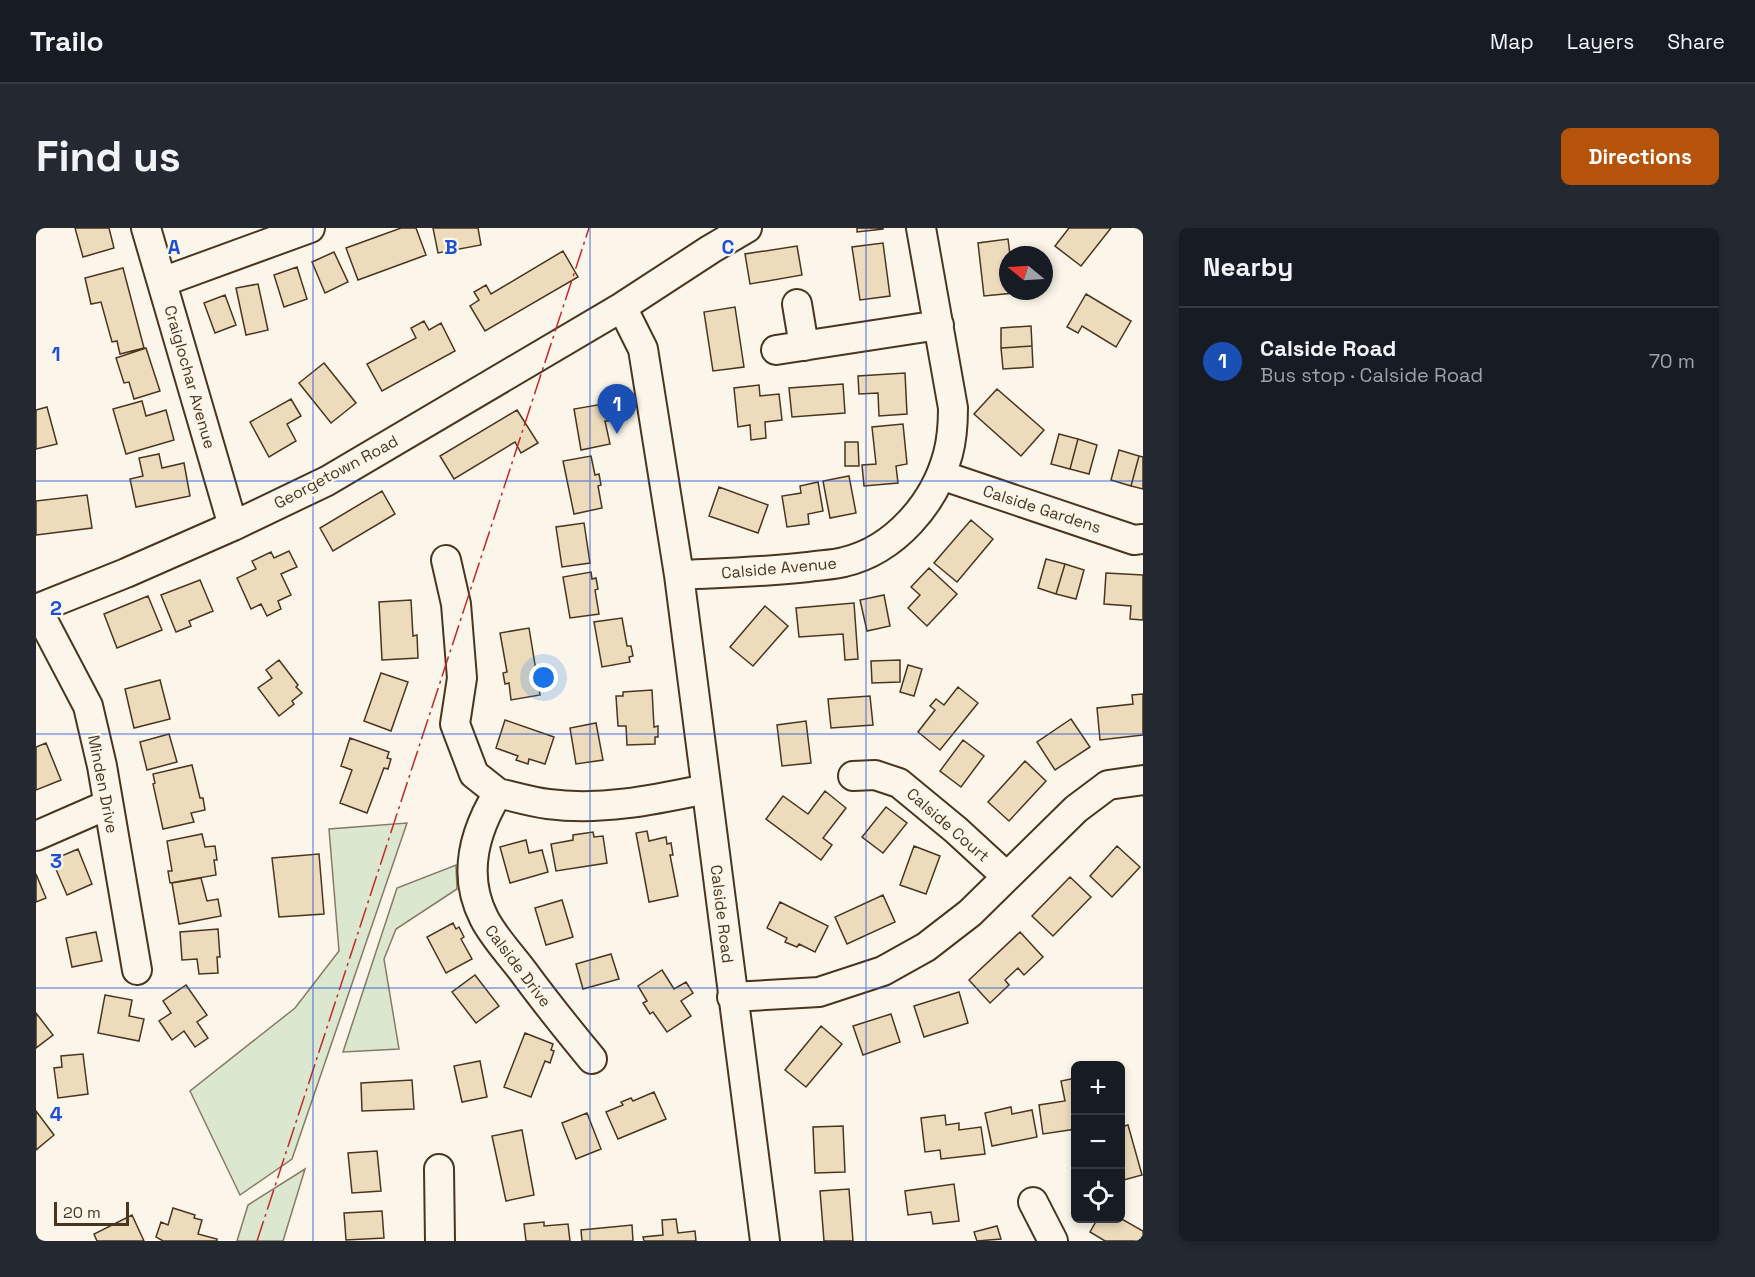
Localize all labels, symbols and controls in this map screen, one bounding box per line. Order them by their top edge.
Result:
text: Trailo [30,23,104,59]
text: Map [1490,28,1534,55]
text: Layers [1567,28,1634,55]
text: Share [1667,28,1725,55]
button: Directions [1561,128,1719,185]
text: Find us [36,130,181,183]
text: A [168,234,181,260]
text: B [444,234,458,260]
text: C [722,234,735,260]
north arrow [999,246,1053,300]
text: Nearby [1203,250,1293,284]
street label: Craiglochar Avenue [159,303,221,451]
text: Calside Road [1260,334,1396,362]
text: 1 [51,341,61,367]
text: 1 [1218,348,1227,374]
text: 70 m [1649,348,1695,374]
text: Bus stop · Calside Road [1260,362,1483,388]
pin: 1 [598,384,636,434]
street label: Georgetown Road [270,430,402,514]
street label: Calside Gardens [980,480,1104,538]
street label: Calside Avenue [720,552,838,584]
text: 2 [50,595,62,621]
your location [529,663,558,692]
street label: Minden Drive [83,733,123,835]
street label: Calside Court [902,783,994,867]
text: 3 [50,848,62,874]
street label: Calside Road [706,864,738,964]
street label: Calside Drive [480,921,556,1011]
map controls [1071,1061,1125,1223]
button: + [1071,1061,1125,1115]
text: 4 [50,1101,63,1127]
button: − [1071,1115,1125,1169]
button: locate [1071,1169,1125,1223]
scale bar [54,1199,129,1226]
text: 20 m [63,1202,101,1223]

